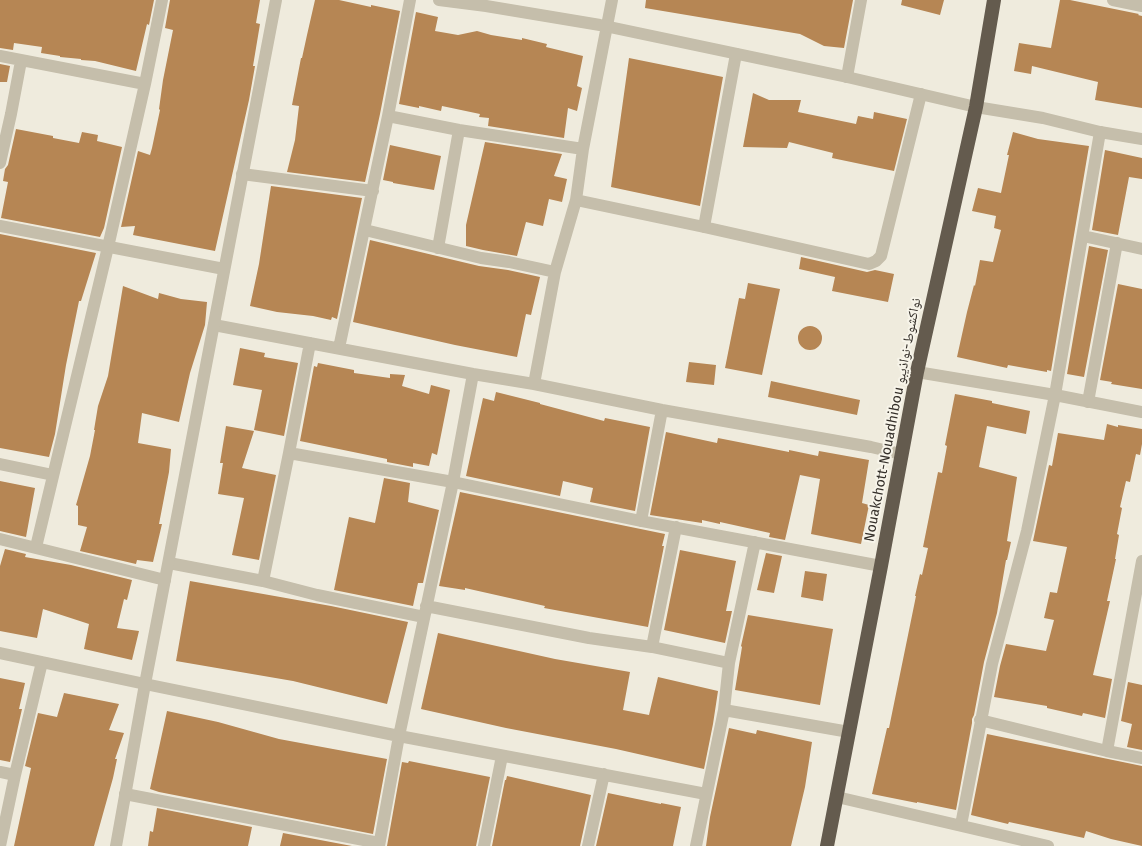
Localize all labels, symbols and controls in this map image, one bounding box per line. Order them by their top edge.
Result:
street label: Nouakchott-Nouadhibou نواكشوط-نواذيبو [861,297,925,543]

